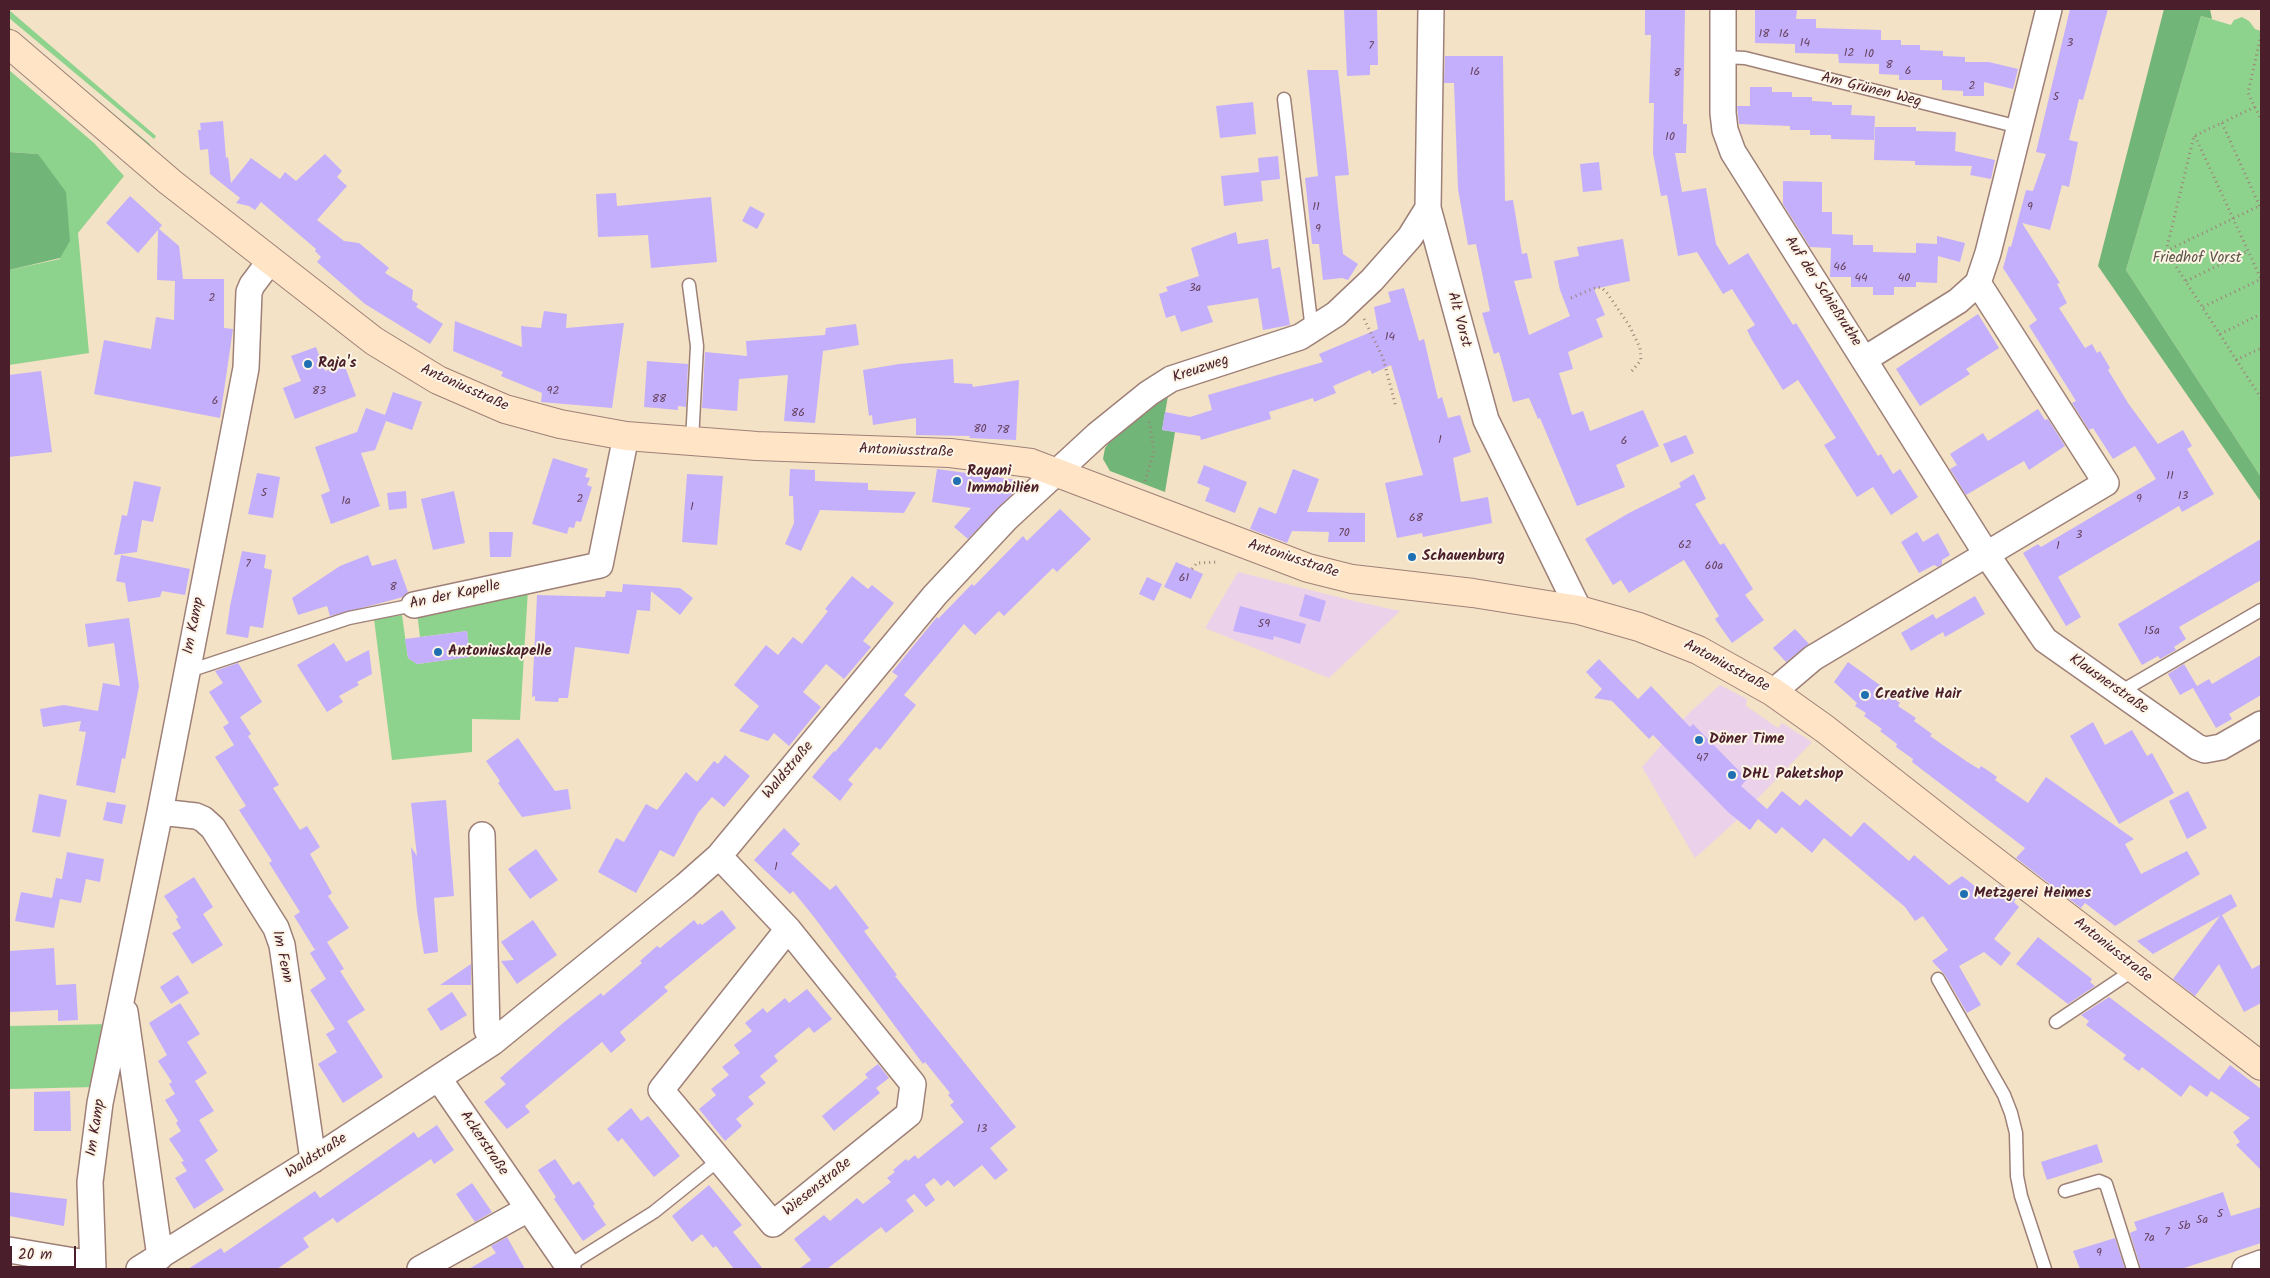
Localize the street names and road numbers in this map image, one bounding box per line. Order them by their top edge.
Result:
street label: Am Grünen Weg [1819,70,1923,112]
street label: Auf der Schießruthe [1780,234,1864,350]
street label: Alt Vorst [1442,290,1474,350]
street label: Kreuzweg [1170,352,1232,388]
street label: Antoniusstraße [417,362,511,416]
street label: Antoniusstraße [858,441,954,463]
street label: Antoniusstraße [1245,537,1341,583]
street label: An der Kapelle [408,578,502,614]
street label: Im Kamp [181,596,209,656]
street label: Antoniusstraße [1680,637,1772,697]
street label: Klausnerstraße [2065,651,2151,719]
street label: Waldstraße [760,739,818,803]
street label: Antoniusstraße [2069,915,2155,987]
street label: Im Fenn [267,929,295,985]
street label: Im Kamp [84,1098,110,1158]
street label: Ackerstraße [455,1108,511,1180]
street label: Waldstraße [283,1130,351,1184]
street label: Wiesenstraße [780,1155,856,1221]

